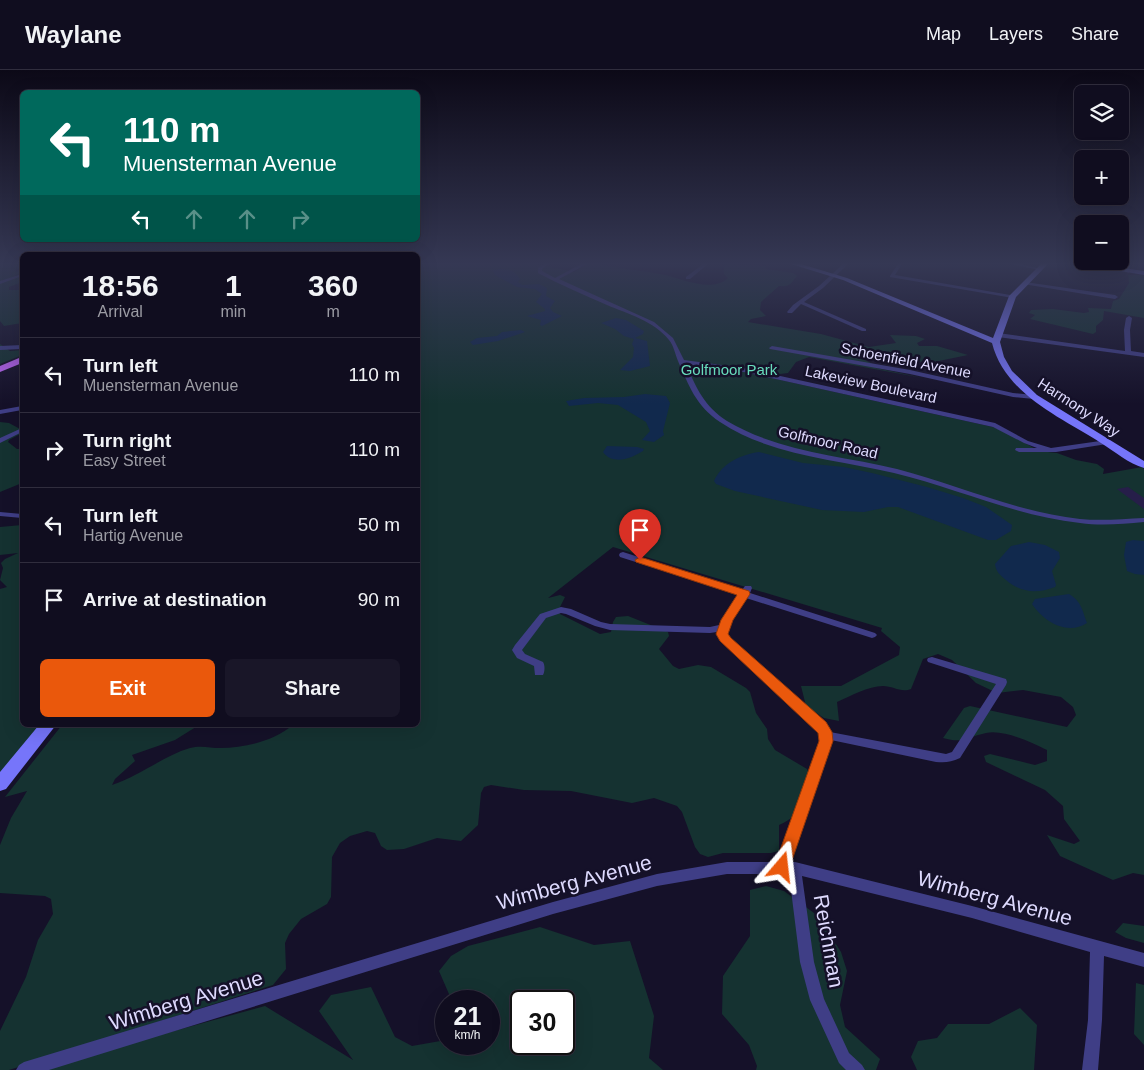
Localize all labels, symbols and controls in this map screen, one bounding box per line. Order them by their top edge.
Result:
text: Waylane [25,21,121,48]
text: Map [926,24,961,44]
text: Layers [989,24,1043,44]
text: Share [1071,24,1119,44]
map controls [1074,85,1129,270]
button: layers [1074,85,1129,140]
icon: left [40,110,105,175]
text: 110 m [123,110,220,149]
button: + [1074,150,1129,205]
text: Muensterman Avenue [123,151,337,176]
icon: left [127,205,155,233]
icon: ahead [180,205,208,233]
icon: ahead [233,205,261,233]
icon: right [286,205,314,233]
button: − [1074,215,1129,270]
text: 18:56 [82,269,159,302]
text: 1 [225,269,242,302]
text: 360 [308,269,358,302]
text: Arrival [98,303,143,320]
text: min [220,303,246,320]
text: m [326,303,340,320]
street label: Schoenfield Avenue [839,339,973,381]
text: Turn left [83,355,158,376]
icon: left [40,361,68,389]
park label: Golfmoor Park [681,361,778,378]
street label: Lakeview Boulevard [804,362,938,406]
text: 110 m [349,364,400,385]
street label: Harmony Way [1035,374,1124,440]
text: Muensterman Avenue [83,377,238,394]
street label: Golfmoor Road [777,422,879,462]
text: Turn right [83,430,171,451]
icon: right [40,436,68,464]
text: 110 m [349,439,400,460]
text: Easy Street [83,452,166,469]
text: Turn left [83,505,158,526]
pin [619,509,661,560]
icon: left [40,511,68,539]
text: 50 m [358,514,400,535]
icon: arrive [626,516,654,544]
text: Hartig Avenue [83,527,183,544]
icon: arrive [40,586,68,614]
text: Arrive at destination [83,589,267,610]
text: 90 m [358,589,400,610]
button: Exit [40,659,215,717]
button: Share [225,659,400,717]
position arrow [755,840,807,892]
street label: Wimberg Avenue [494,850,654,914]
street label: Wimberg Avenue [915,866,1075,930]
street label: Reichman [809,892,849,990]
street label: Wimberg Avenue [106,966,266,1034]
speed limit sign: 30 [510,990,575,1055]
text: 21 [454,1002,481,1030]
text: km/h [454,1028,481,1042]

